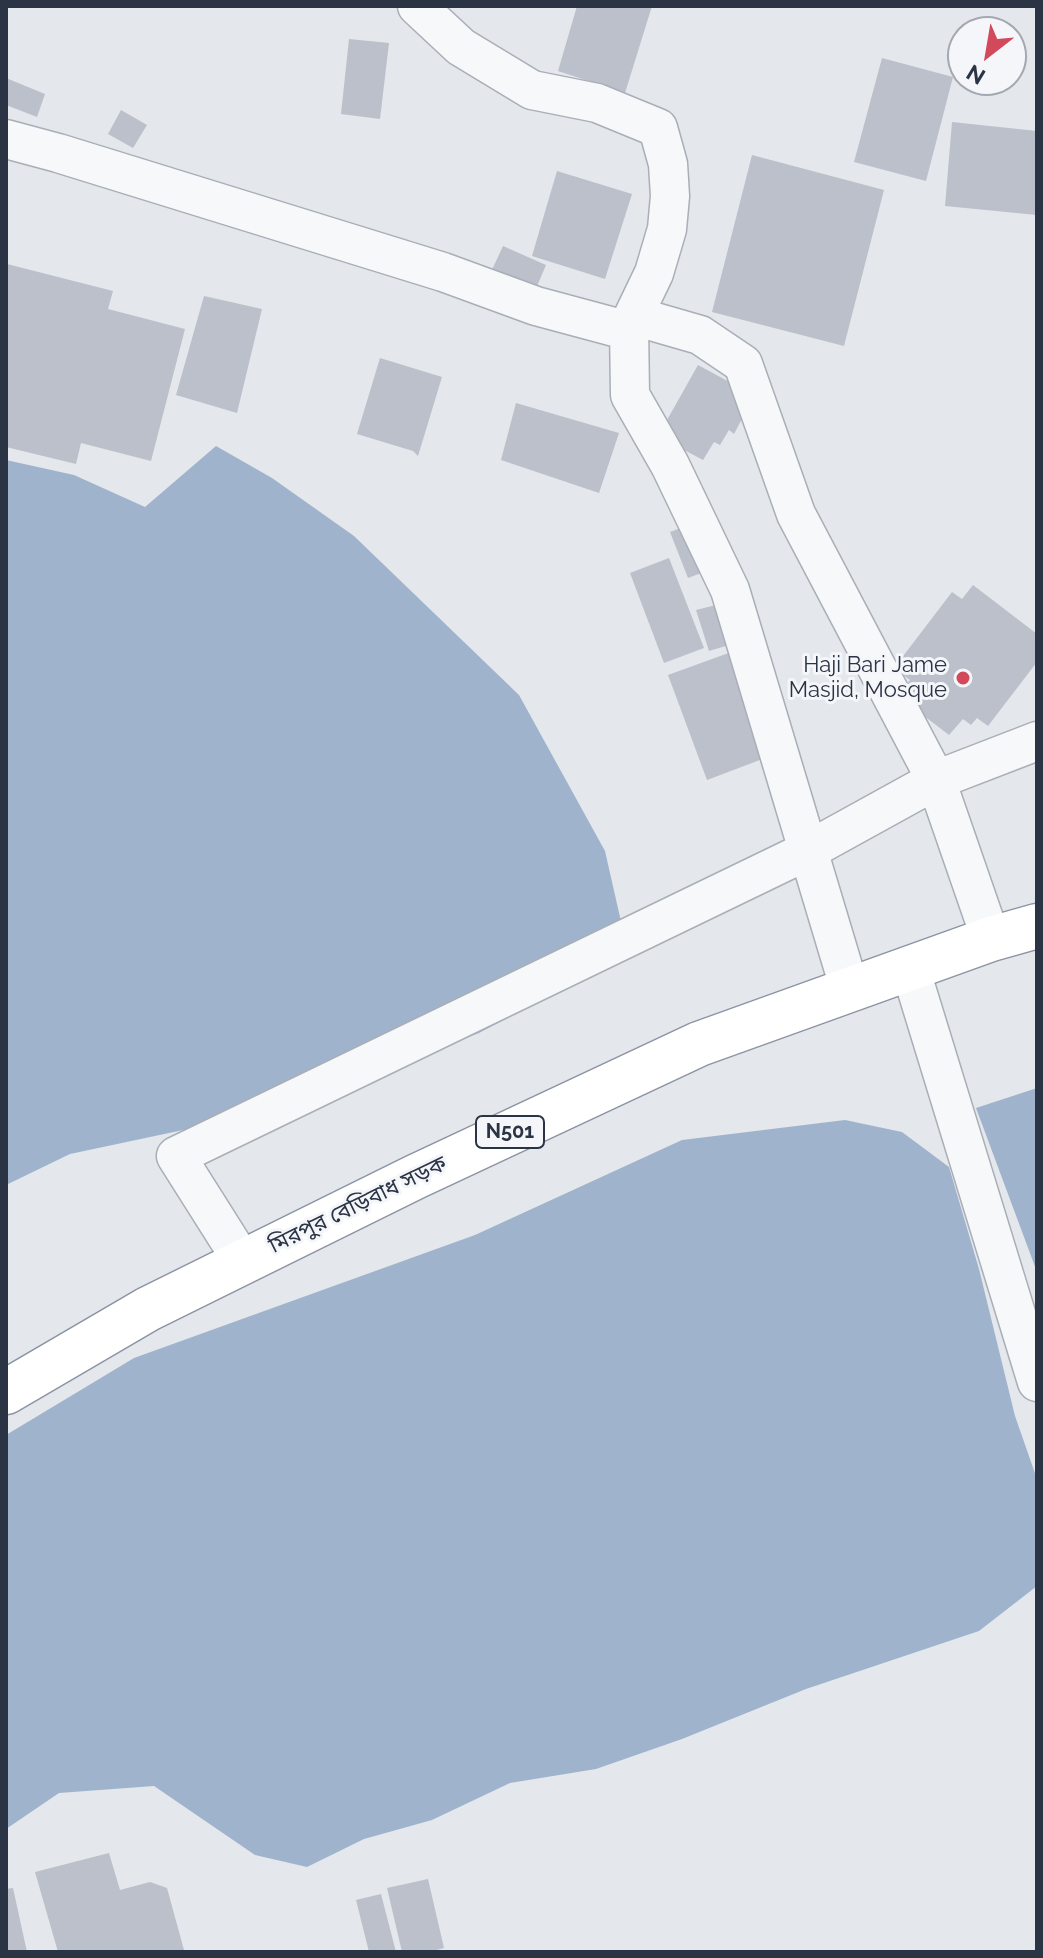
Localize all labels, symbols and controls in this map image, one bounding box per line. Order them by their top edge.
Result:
north arrow [947,16,1027,96]
text: N [962,59,990,90]
place label: Haji Bari Jame Masjid, Mosque [789,652,947,704]
marker: Haji Bari Jame Masjid, Mosque [954,669,972,687]
road number: N501 [476,1116,544,1148]
street label: মিরপুর বেড়িবাধ সড়ক [265,1151,451,1259]

